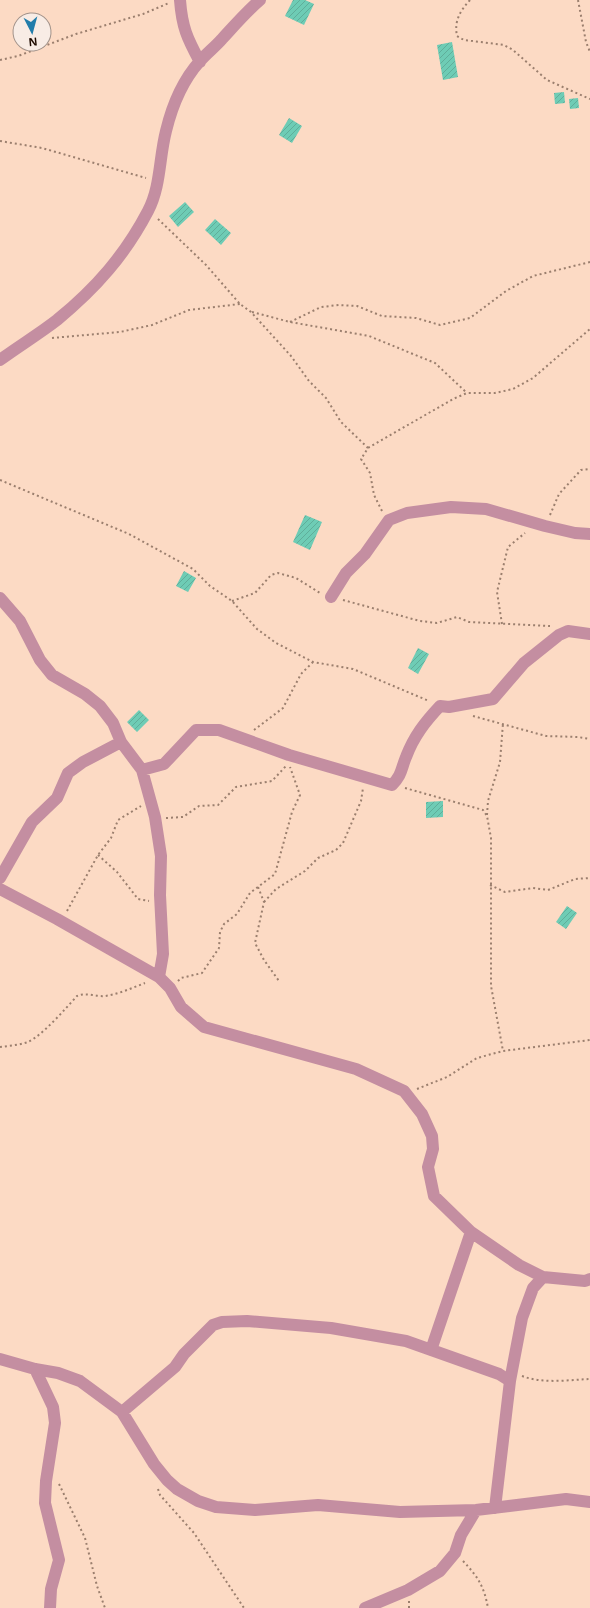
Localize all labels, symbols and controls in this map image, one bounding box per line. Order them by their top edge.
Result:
north arrow [12,12,52,52]
text: N [28,35,38,50]

